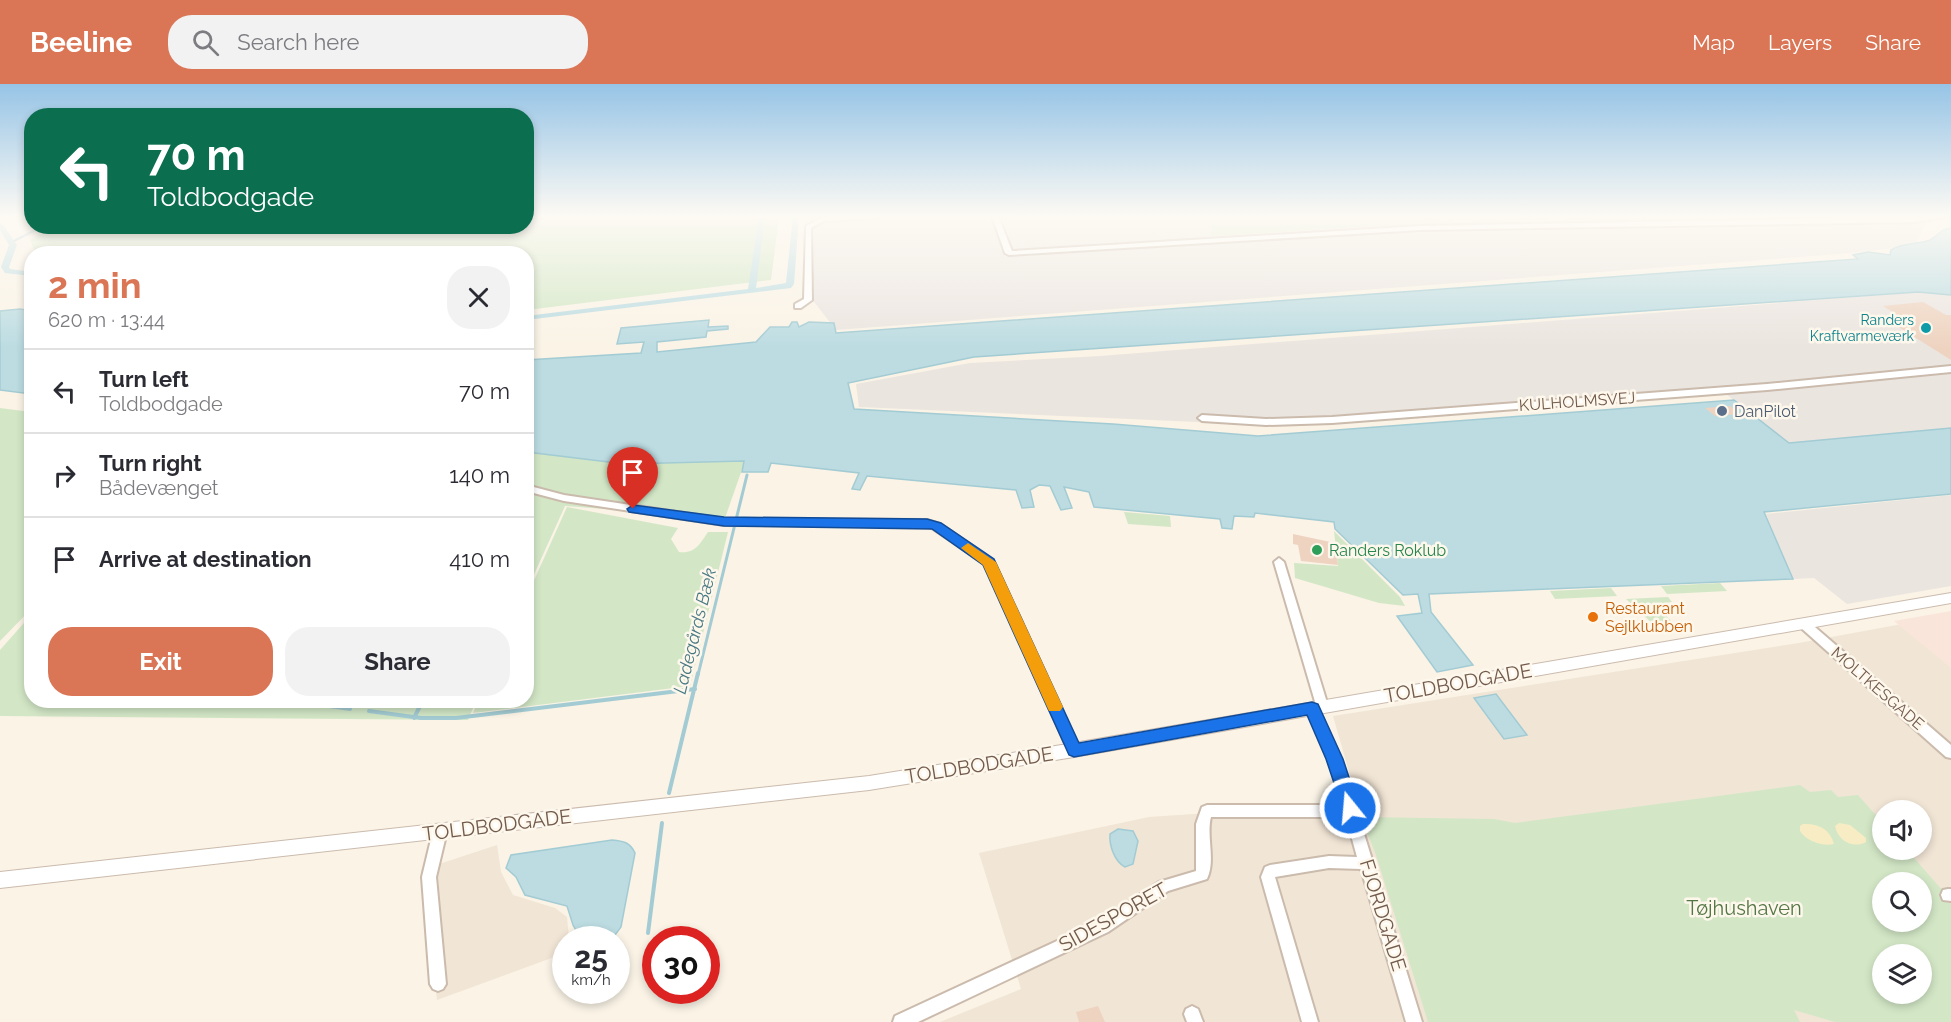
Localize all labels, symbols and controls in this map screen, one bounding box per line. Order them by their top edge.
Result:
search box [168,15,588,69]
text: Beeline [30,26,132,59]
icon: search [189,26,222,59]
text: Search here [237,29,359,55]
text: Map [1692,30,1735,55]
text: Layers [1768,30,1832,55]
text: Share [1865,30,1921,55]
text: 70 m [147,131,246,180]
icon: left [48,132,126,210]
text: Toldbodgade [147,181,314,212]
text: 2 min [48,264,141,306]
button: close [447,266,510,329]
text: 620 m · 13:44 [48,308,165,332]
place label: Randers Kraftvarmeværk [1810,312,1915,344]
marker: Randers Kraftvarmeværk [1919,321,1933,335]
text: Turn left [99,366,189,392]
icon: left [48,375,81,408]
text: 70 m [459,378,510,404]
street label: KULHOLMSVEJ [1518,388,1636,415]
text: Toldbodgade [99,392,223,416]
place label: DanPilot [1734,402,1797,421]
marker: DanPilot [1715,404,1729,418]
pin [607,447,658,509]
text: Turn right [99,450,202,476]
icon: arrive [616,456,649,489]
icon: right [48,459,81,492]
text: 140 m [449,462,510,488]
text: Bådevænget [99,476,219,500]
place label: Randers Roklub [1329,541,1446,560]
icon: arrive [48,543,81,576]
marker: Randers Roklub [1310,543,1324,557]
text: Arrive at destination [99,546,312,572]
text: 410 m [449,546,510,572]
water label: Ladegårds Bæk [669,565,720,696]
place label: Restaurant Sejlklubben [1605,599,1693,636]
marker: Restaurant Sejlklubben [1586,610,1600,624]
button: Exit [48,627,273,696]
button: Share [285,627,510,696]
street label: MOLTKESGADE [1827,643,1928,734]
street label: TOLDBODGADE [1382,658,1534,708]
street label: TOLDBODGADE [903,741,1055,789]
position arrow [1318,776,1382,840]
map controls [1872,800,1932,1004]
button: sound [1872,800,1932,860]
street label: TOLDBODGADE [421,804,573,846]
street label: FJORDGADE [1355,856,1411,974]
button: search [1872,872,1932,932]
street label: SIDESPORET [1054,877,1172,957]
park label: Tøjhushaven [1686,896,1802,920]
speed limit sign: 30 [642,926,720,1004]
text: 25 [574,940,608,975]
button: layers [1872,944,1932,1004]
text: km/h [571,971,611,989]

